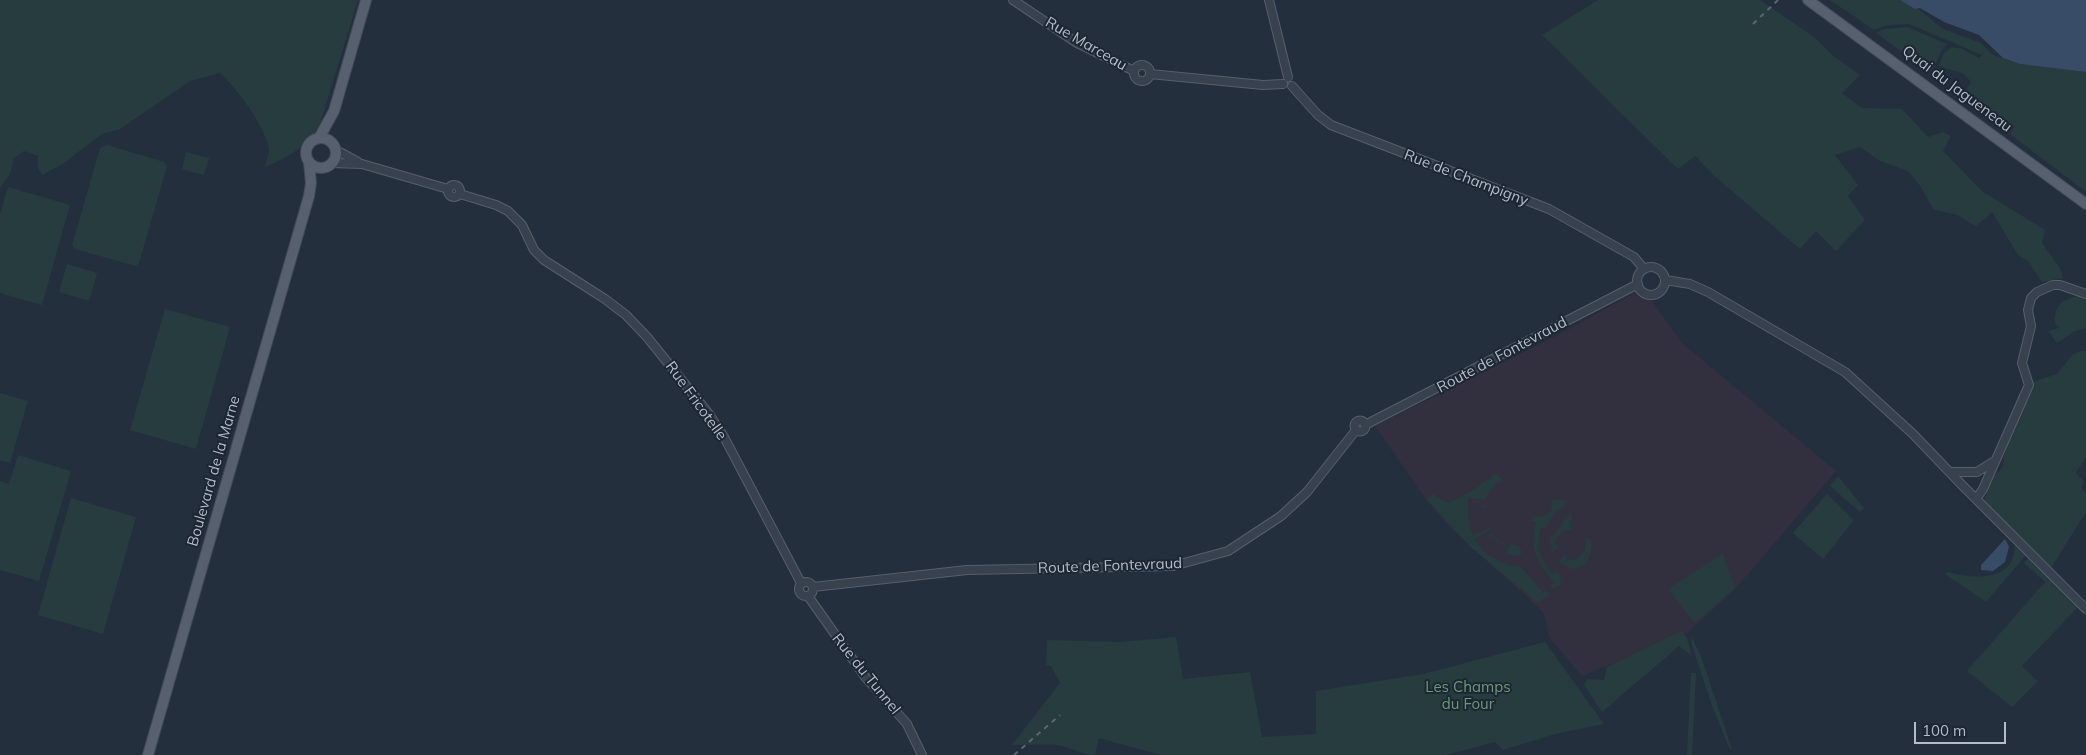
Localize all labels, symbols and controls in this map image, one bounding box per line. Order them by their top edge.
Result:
street label: Rue Marceau [1042,13,1130,75]
street label: Quai du Jagueneau [1899,42,2015,136]
street label: Rue de Champigny [1401,146,1531,210]
street label: Route de Fontevraud [1434,313,1570,397]
street label: Rue Fricotelle [661,358,731,444]
street label: Boulevard de la Marne [184,394,244,548]
street label: Route de Fontevraud [1037,554,1183,578]
street label: Rue du Tunnel [828,630,904,718]
park label: Les Champs du Four [1425,678,1511,713]
scale bar [1916,712,2008,744]
text: 100 m [1922,721,1966,740]

